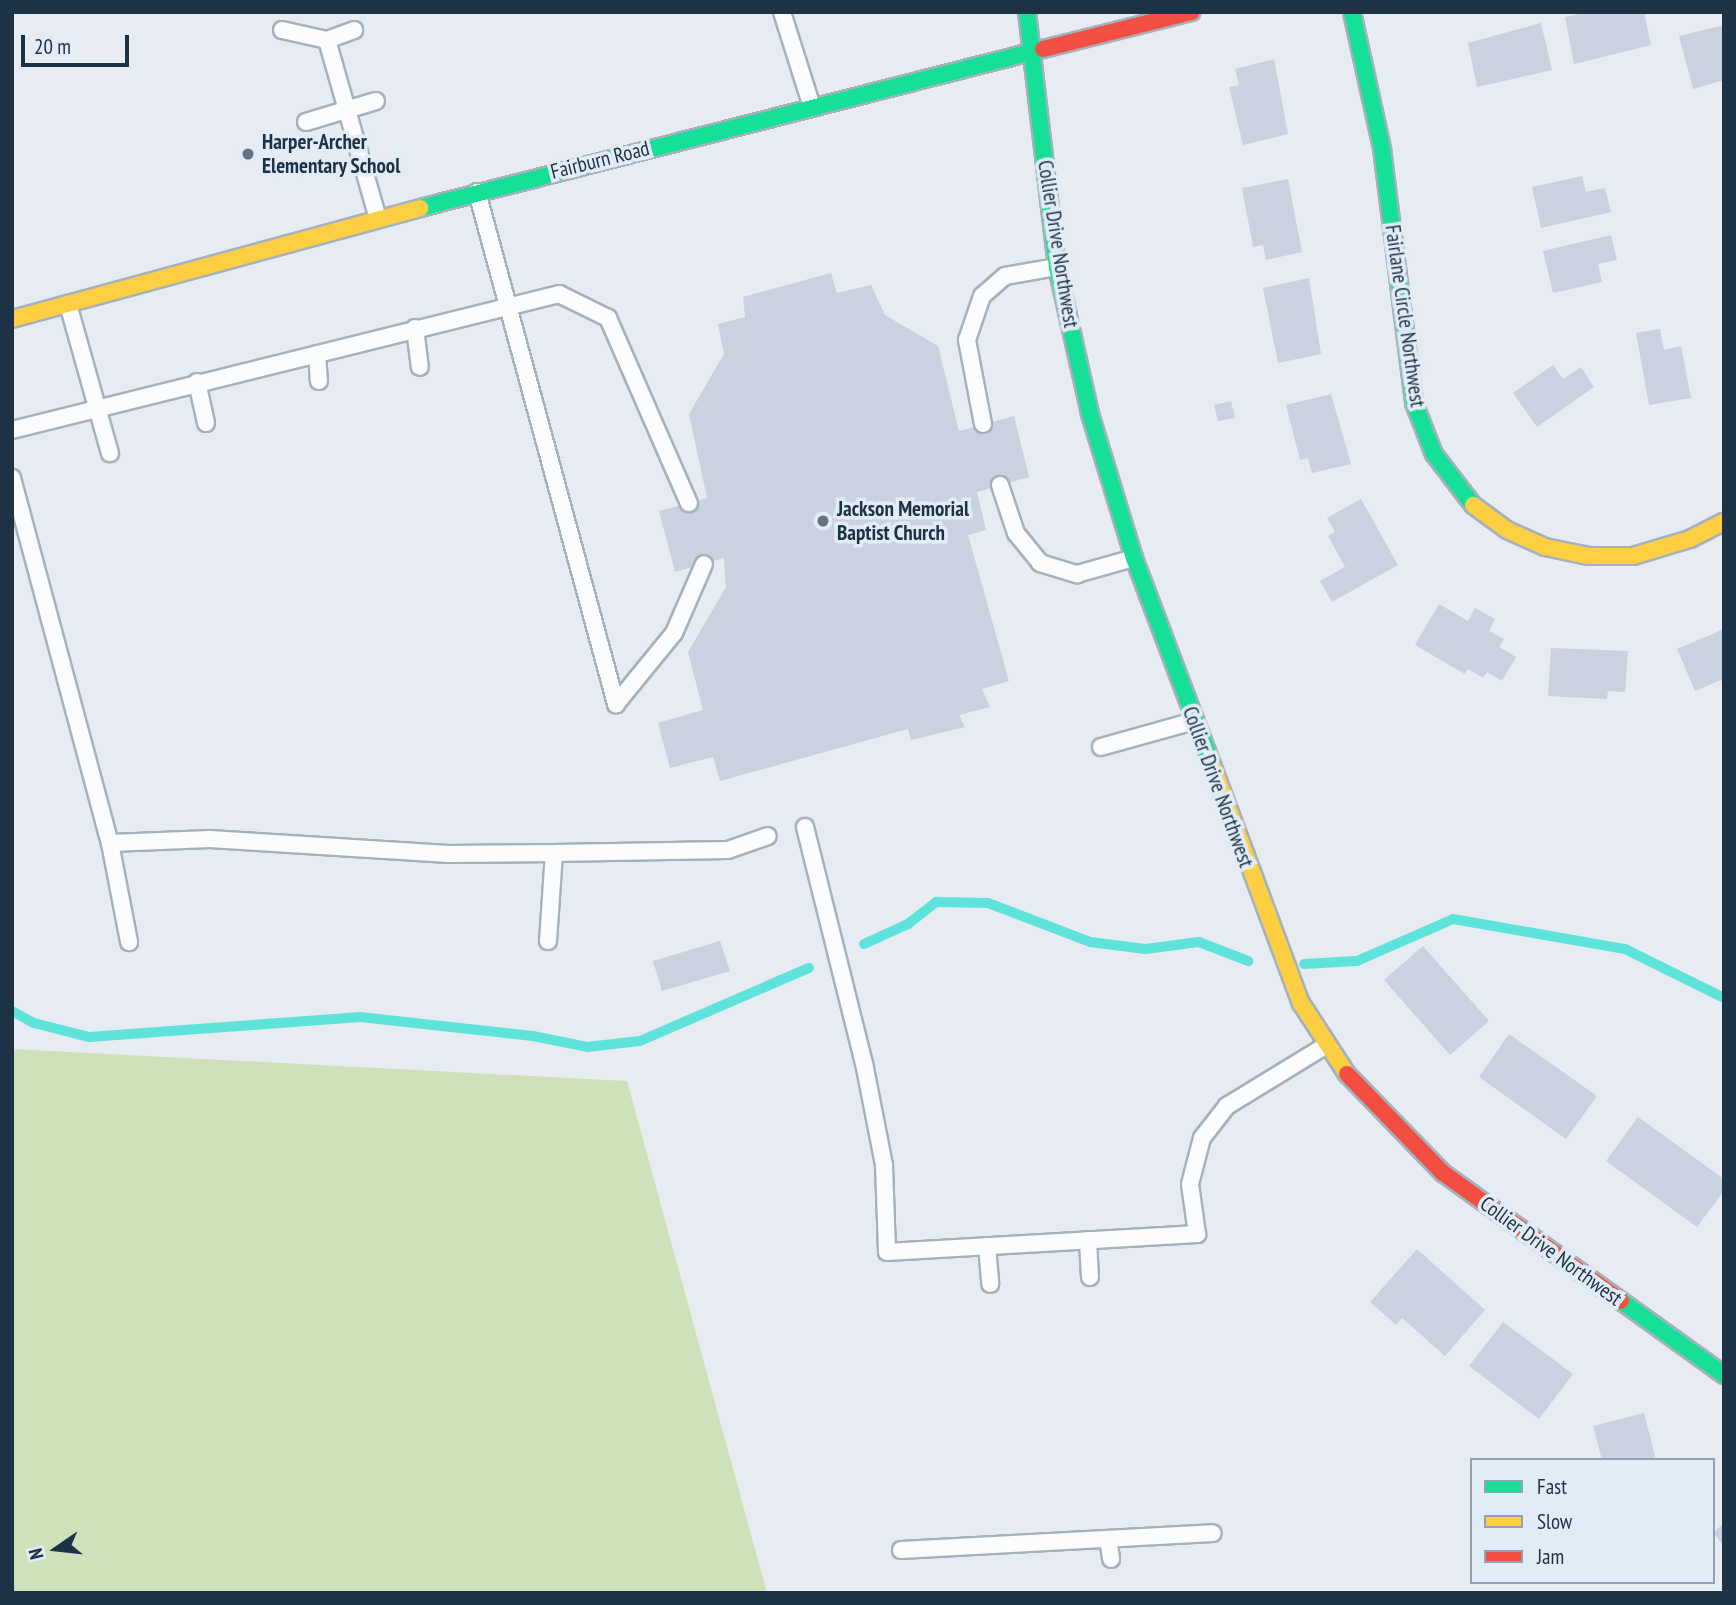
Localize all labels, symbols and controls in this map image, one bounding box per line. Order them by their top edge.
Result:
scale bar [24,21,133,65]
text: 20 m [34,33,71,60]
place label: Harper-Archer Elementary School [262,129,401,179]
street label: Fairburn Road [548,136,652,184]
marker: Harper-Archer Elementary School [240,146,256,162]
street label: Collier Drive Northwest [1032,158,1084,330]
street label: Fairlane Circle Northwest [1380,223,1430,409]
place label: Jackson Memorial Baptist Church [837,496,969,546]
marker: Jackson Memorial Baptist Church [815,513,831,529]
street label: Collier Drive Northwest [1177,703,1259,871]
street label: Collier Drive Northwest [1475,1191,1627,1311]
legend [1470,1458,1715,1584]
text: Fast [1537,1473,1567,1500]
text: Slow [1537,1508,1572,1535]
north arrow [21,1514,91,1584]
text: Jam [1537,1543,1564,1570]
text: N [23,1546,49,1562]

